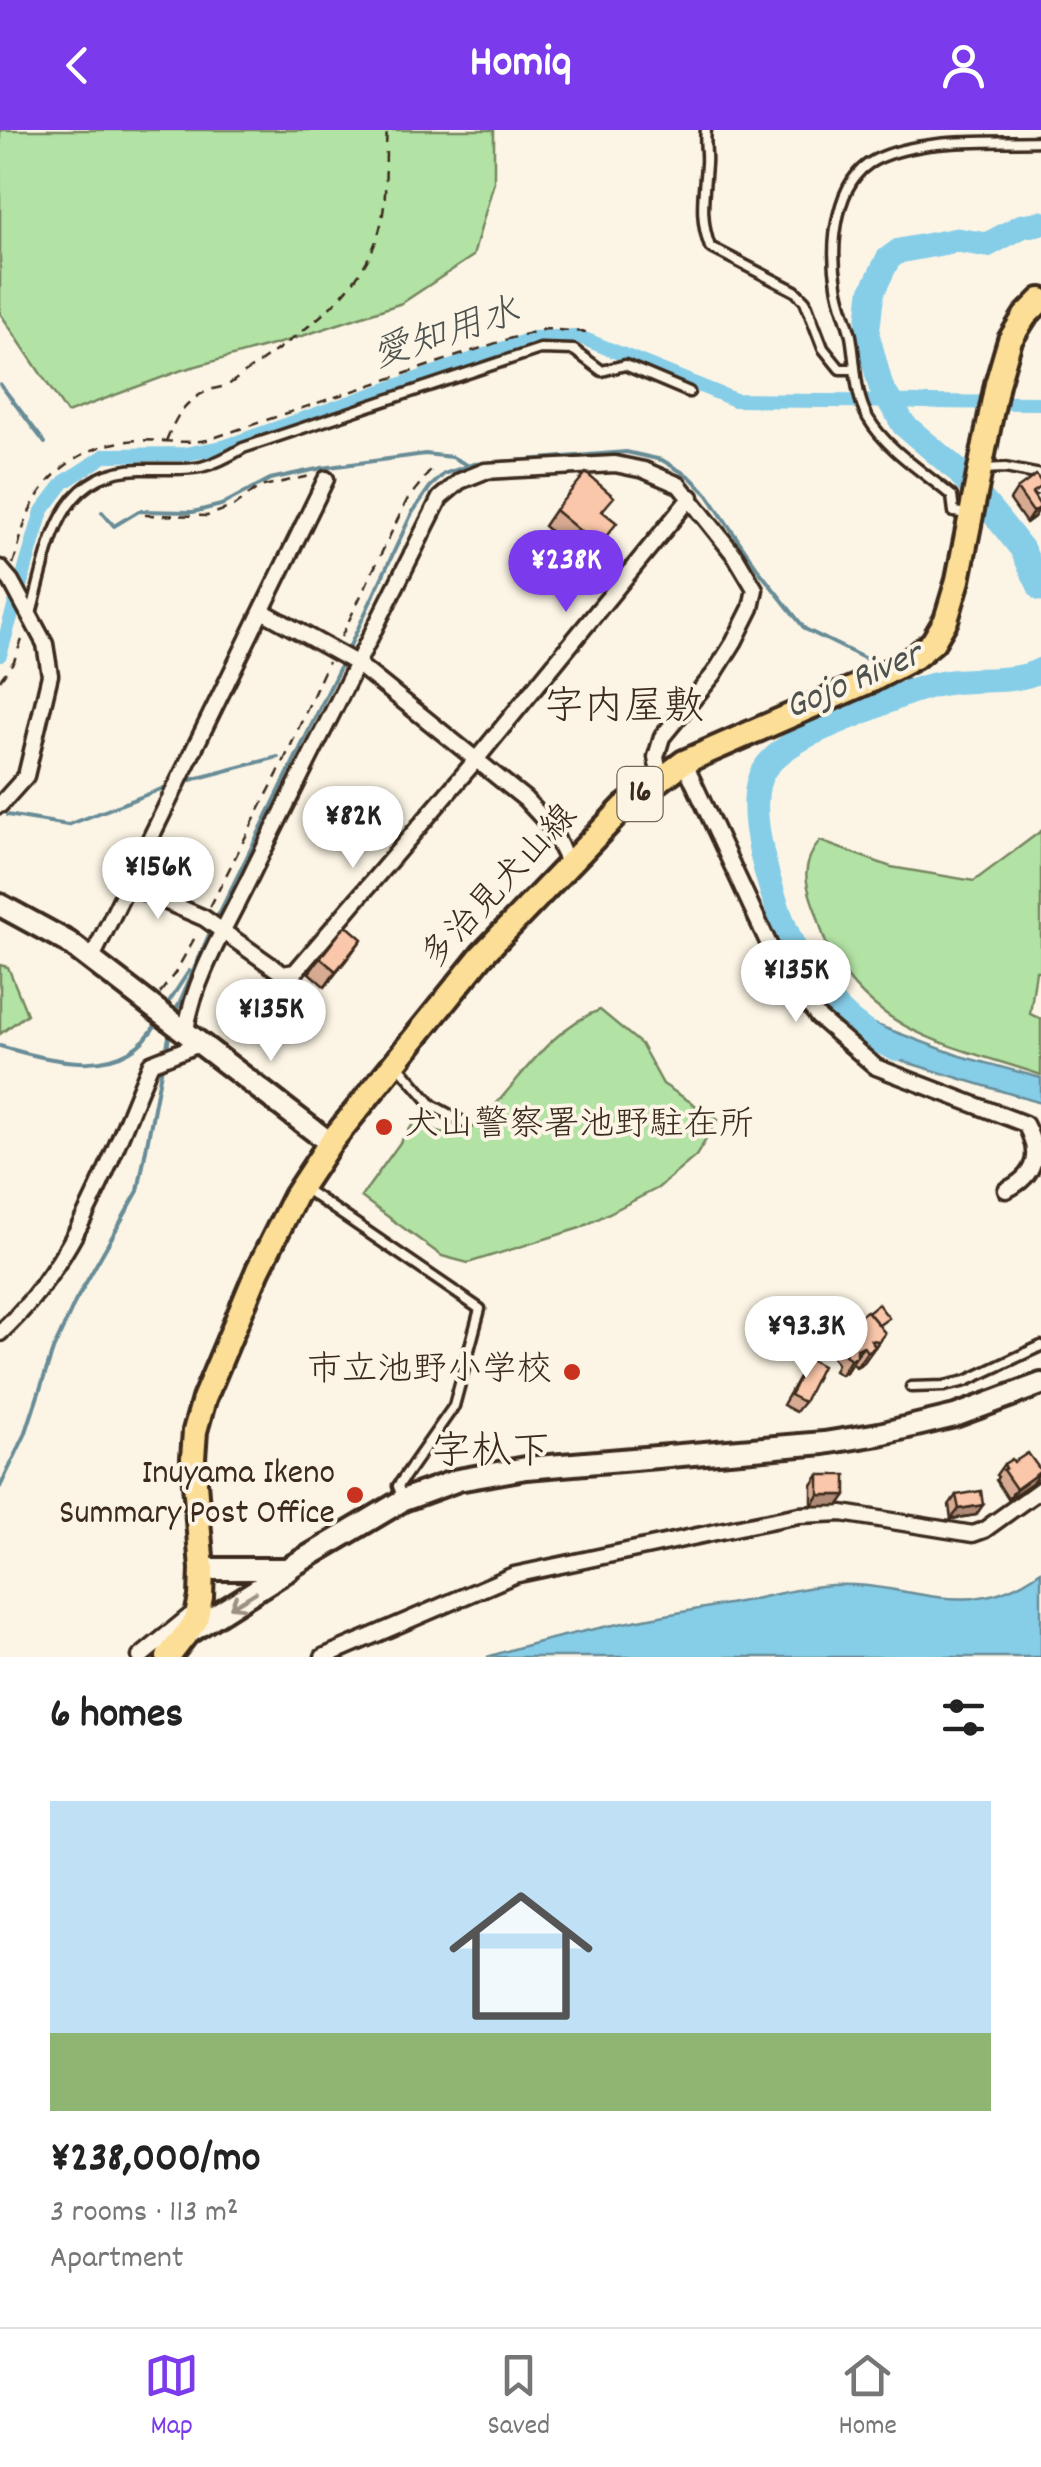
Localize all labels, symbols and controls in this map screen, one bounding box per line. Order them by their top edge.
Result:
text: Homiq [469,33,572,97]
icon: back [50,38,105,93]
icon: person [936,38,991,93]
water label: 愛知用水 [366,286,528,386]
pin: ¥238K [496,530,636,615]
text: ¥238K [530,539,602,585]
water label: Gojo River [777,628,935,736]
district label: 字内屋敷 [544,682,704,739]
road number: 16 [618,767,662,821]
pin: ¥82K [294,786,412,871]
street label: 多治見犬山線 [411,794,591,982]
text: ¥82K [324,795,382,841]
pin: ¥156K [88,837,228,922]
text: ¥156K [124,846,192,892]
pin: ¥135K [726,940,866,1025]
text: ¥135K [763,949,829,995]
pin: ¥135K [201,979,341,1064]
text: ¥135K [238,988,304,1034]
place label: 犬山警察署池野駐在所 [404,1102,754,1152]
marker: 犬山警察署池野駐在所 [373,1116,395,1138]
pin: ¥93.3K [725,1296,887,1381]
text: ¥93.3K [767,1305,845,1351]
place label: 市立池野小学校 [307,1347,552,1397]
marker: 市立池野小学校 [561,1361,583,1383]
district label: 字杁下 [431,1427,551,1484]
place label: Inuyama Ikeno Summary Post Office [59,1450,335,1540]
marker: Inuyama Ikeno Summary Post Office [344,1484,366,1506]
one-way arrow [229,1590,258,1610]
text: 6 homes [50,1687,183,1747]
icon: filters [936,1690,991,1745]
icon: home [431,1866,611,2046]
text: ¥238,000/mo [50,2131,260,2191]
text: 3 rooms · 113 m² [50,2191,239,2237]
text: Apartment [50,2237,184,2283]
tab: Map [144,2348,199,2448]
tab: Saved [488,2348,550,2448]
tab: Home [838,2348,897,2448]

